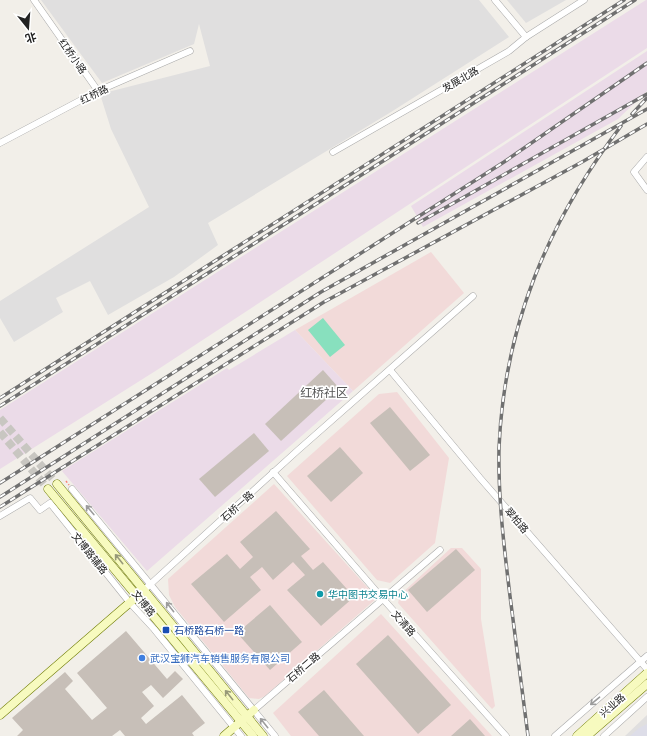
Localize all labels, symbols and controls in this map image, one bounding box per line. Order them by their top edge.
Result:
north arrow [8,8,48,48]
text: 北 [24,29,38,45]
street label: 红桥小路 [56,37,89,76]
street label: 发展北路 [440,65,481,95]
street label: 红桥路 [78,83,111,107]
district label: 红桥社区 [300,386,348,400]
street label: 石桥一路 [219,489,257,525]
one-way arrow [85,505,94,516]
street label: 翠柏路 [502,505,531,536]
street label: 文博路辅路 [69,530,110,577]
one-way arrow [115,554,123,565]
street label: 文博路 [129,588,157,619]
marker: 华中图书交易中心 [315,589,325,599]
place label: 华中图书交易中心 [328,589,408,601]
one-way arrow [166,602,175,613]
street label: 文清路 [389,609,418,639]
marker: 石桥路石桥一路 [161,625,171,635]
place label: 石桥路石桥一路 [174,625,244,637]
street label: 石桥二路 [285,650,323,685]
marker: 武汉宝狮汽车销售服务有限公司 [137,653,147,663]
place label: 武汉宝狮汽车销售服务有限公司 [150,653,290,665]
one-way arrow [225,689,234,700]
street label: 兴业路 [598,691,628,720]
one-way arrow [590,697,600,706]
one-way arrow [260,717,269,728]

